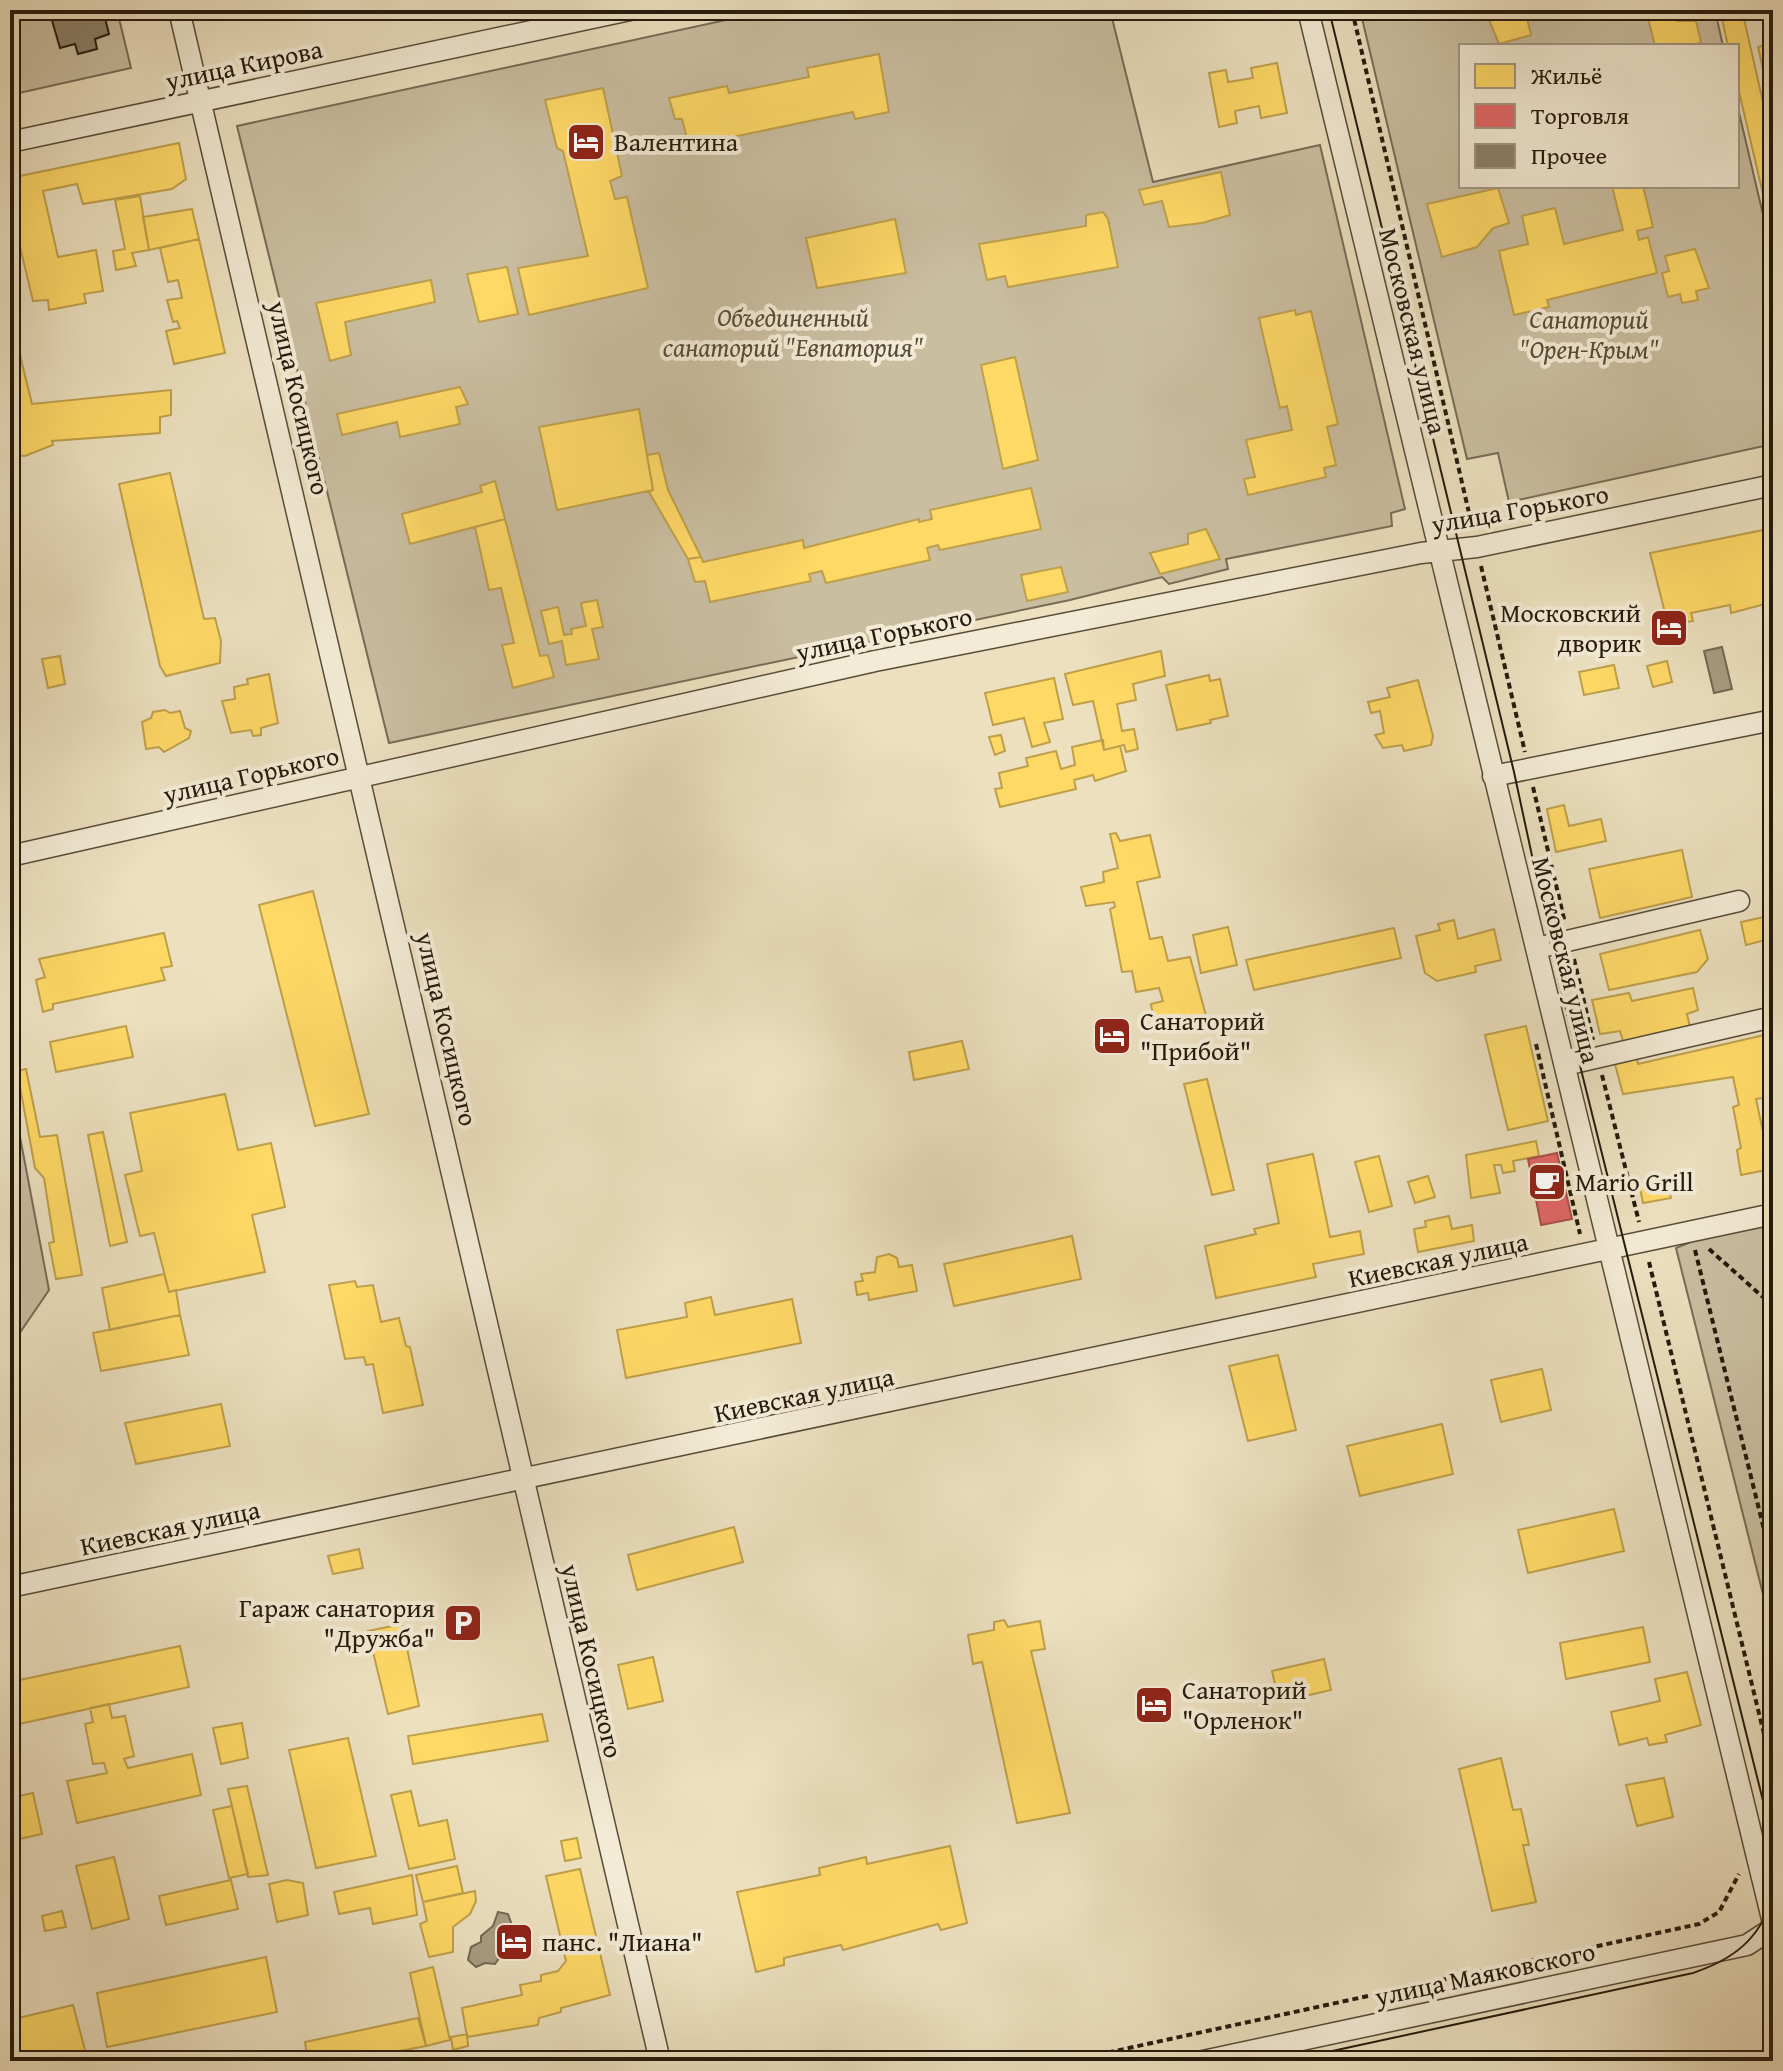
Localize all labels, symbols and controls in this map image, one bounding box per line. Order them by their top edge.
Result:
street label: улица Кирова [161,29,327,100]
legend [1459,44,1739,188]
text: Жильё [1530,58,1602,93]
text: Торговля [1531,98,1629,133]
hotel icon: Валентина [565,121,607,163]
place label: Валентина [614,122,739,161]
text: Прочее [1531,138,1607,173]
street label: Московская улица [1369,224,1458,439]
street label: улица Косицкого [258,296,341,499]
park label: Объединенный санаторий "Евпатория" [663,297,923,366]
park label: Санаторий "Орен-Крым" [1519,299,1659,368]
street label: улица Горького [1427,474,1612,543]
place label: Московский дворик [1500,593,1641,662]
street label: улица Горького [791,596,976,671]
hotel icon: Московский дворик [1648,607,1690,649]
street label: улица Горького [158,735,343,814]
street label: Московская улица [1522,853,1611,1068]
street label: улица Косицкого [406,927,489,1130]
place label: Санаторий "Прибой" [1140,1001,1265,1070]
hotel icon: Санаторий "Прибой" [1091,1015,1133,1057]
cafe icon: Mario Grill [1526,1161,1568,1203]
place label: Mario Grill [1575,1162,1694,1201]
street label: Киевская улица [1344,1221,1532,1298]
street label: Киевская улица [710,1356,898,1433]
street label: Киевская улица [76,1489,264,1566]
street label: улица Косицкого [551,1559,634,1762]
place label: Гараж санатория "Дружба" [239,1588,435,1657]
parking icon: Гараж санатория "Дружба" [442,1602,484,1644]
place label: Санаторий "Орленок" [1182,1670,1307,1739]
hotel icon: Санаторий "Орленок" [1133,1684,1175,1726]
hotel icon: панс. "Лиана" [493,1921,535,1963]
place label: панс. "Лиана" [542,1922,702,1961]
street label: улица Маяковского [1370,1931,1599,2016]

